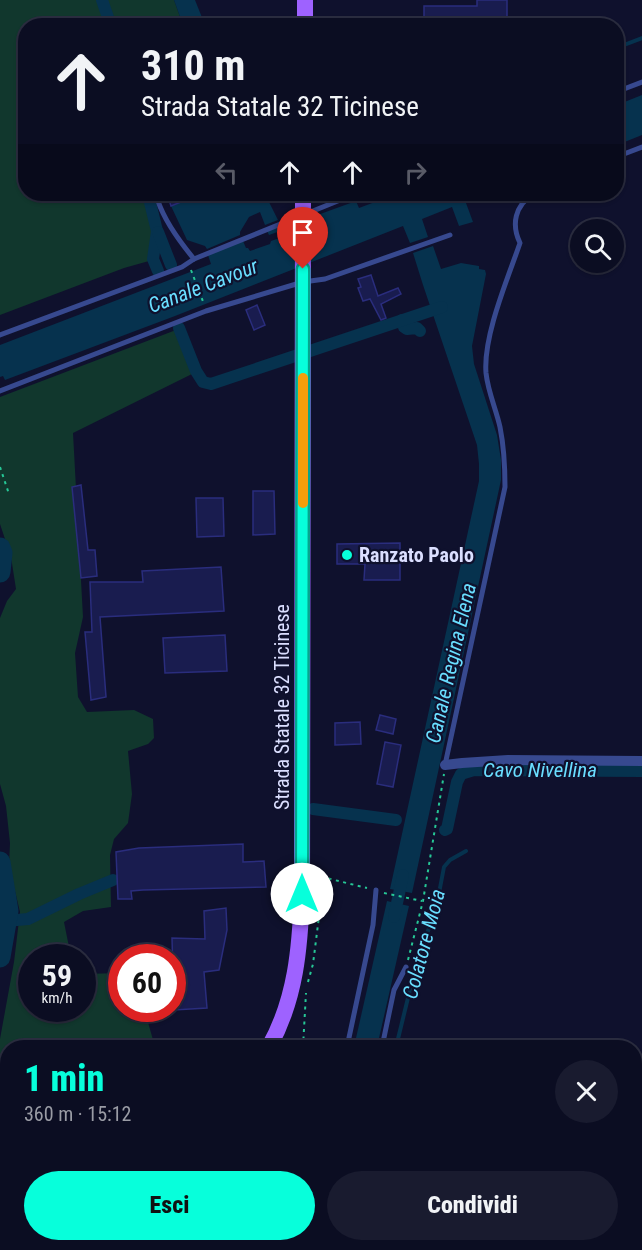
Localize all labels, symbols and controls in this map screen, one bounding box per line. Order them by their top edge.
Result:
text: 310 m [141,41,246,90]
icon: ahead [42,42,120,120]
text: Strada Statale 32 Ticinese [141,91,419,123]
icon: left [210,156,243,189]
icon: ahead [273,156,306,189]
icon: ahead [336,156,369,189]
icon: right [399,156,432,189]
pin [277,207,328,269]
icon: arrive [286,216,319,249]
map controls [570,219,624,273]
button: search [570,219,624,273]
water label: Canale Cavour [145,254,262,318]
place label: Ranzato Paolo [359,543,474,567]
marker: Ranzato Paolo [340,548,354,562]
water label: Canale Regina Elena [421,581,481,745]
street label: Strada Statale 32 Ticinese [270,604,294,810]
water label: Cavo Nivellina [483,758,597,782]
position arrow [270,862,334,926]
water label: Colatore Moia [398,886,450,1002]
speed limit sign: 60 [108,944,186,1022]
text: 59 [42,958,72,993]
text: km/h [42,989,72,1007]
text: 1 min [24,1058,104,1100]
button: close [555,1060,618,1123]
text: 360 m · 15:12 [24,1102,131,1126]
button: Esci [24,1171,315,1240]
button: Condividi [327,1171,618,1240]

